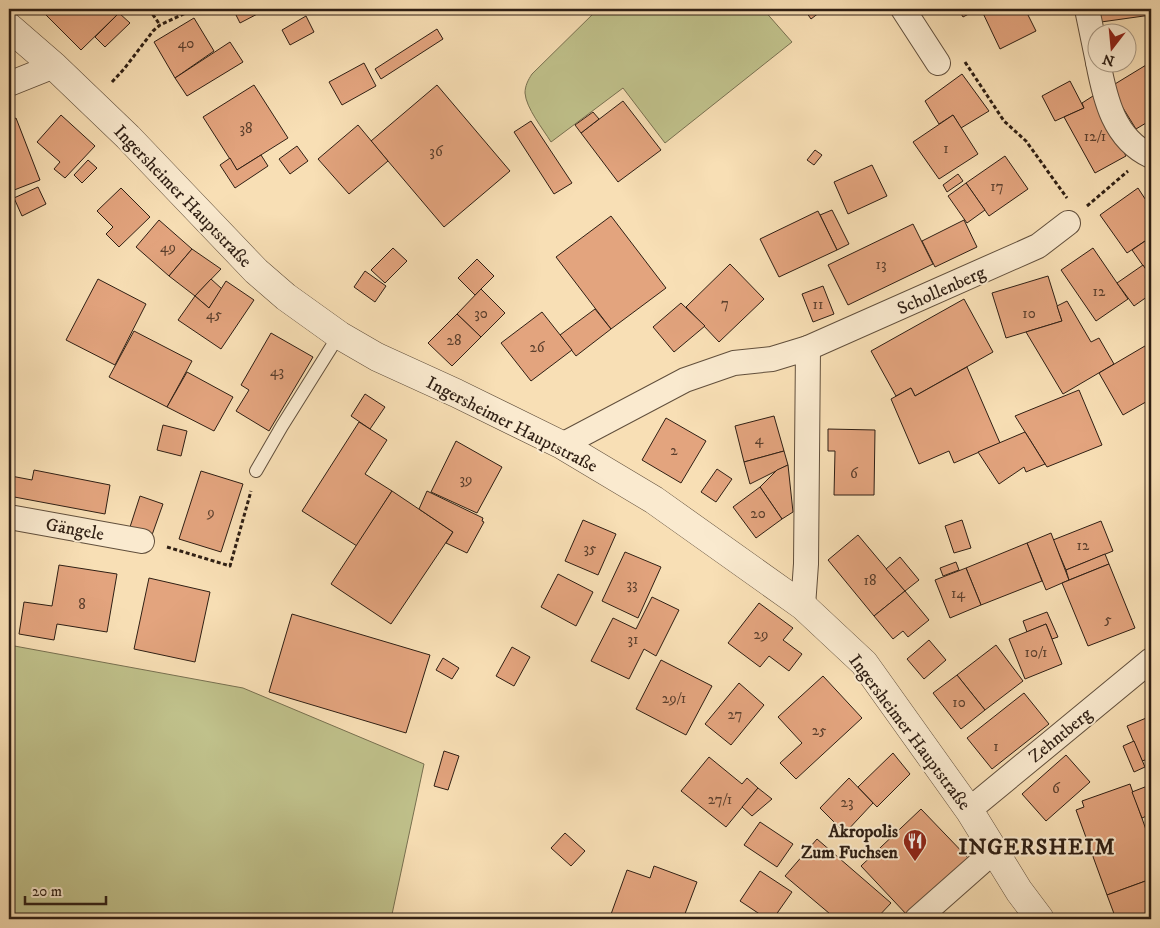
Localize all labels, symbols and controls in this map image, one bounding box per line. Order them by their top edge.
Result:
north arrow [1088,22,1138,72]
house number: 40 [178,34,194,53]
text: N [1100,49,1117,70]
house number: 38 [239,119,253,138]
street label: Ingersheimer Hauptstraße [109,121,256,272]
house number: 12/1 [1084,127,1106,146]
house number: 1 [943,139,949,158]
house number: 36 [429,142,444,161]
house number: 17 [990,177,1004,196]
house number: 49 [160,238,176,257]
house number: 13 [875,255,887,274]
street label: Schollenberg [894,262,989,320]
house number: 12 [1093,282,1106,301]
house number: 7 [721,294,729,313]
house number: 11 [812,295,824,314]
house number: 30 [474,304,488,323]
house number: 10 [1022,304,1036,323]
house number: 45 [206,305,223,324]
house number: 28 [447,331,461,350]
house number: 26 [529,338,546,357]
house number: 43 [270,362,284,381]
street label: Ingersheimer Hauptstraße [422,372,601,478]
house number: 4 [755,430,764,449]
house number: 2 [670,441,678,460]
house number: 6 [850,464,859,483]
house number: 39 [459,470,473,489]
house number: 9 [206,503,215,522]
house number: 20 [750,504,766,523]
street label: Gängele [44,514,106,546]
house number: 12 [1077,536,1090,555]
house number: 35 [583,539,597,558]
house number: 18 [863,571,877,590]
house number: 33 [626,575,638,594]
house number: 14 [951,584,965,603]
house number: 8 [78,595,86,614]
house number: 5 [1104,610,1112,629]
house number: 29 [754,625,768,644]
house number: 31 [627,630,639,649]
house number: 10/1 [1024,643,1048,662]
street label: Ingersheimer Hauptstraße [843,650,975,815]
house number: 29/1 [662,689,686,708]
house number: 10 [952,693,966,712]
street label: Zehntberg [1025,704,1097,768]
house number: 27 [728,705,743,724]
house number: 25 [812,721,827,740]
house number: 1 [993,737,999,756]
house number: 6 [1052,779,1061,798]
house number: 27/1 [708,790,732,809]
house number: 23 [841,793,853,812]
place label: Akropolis Zum Fuchsen [801,821,899,864]
restaurant icon: Akropolis Zum Fuchsen [902,828,928,862]
district label: INGERSHEIM [958,834,1116,861]
scale bar [25,873,106,905]
text: 20 m [32,882,62,901]

